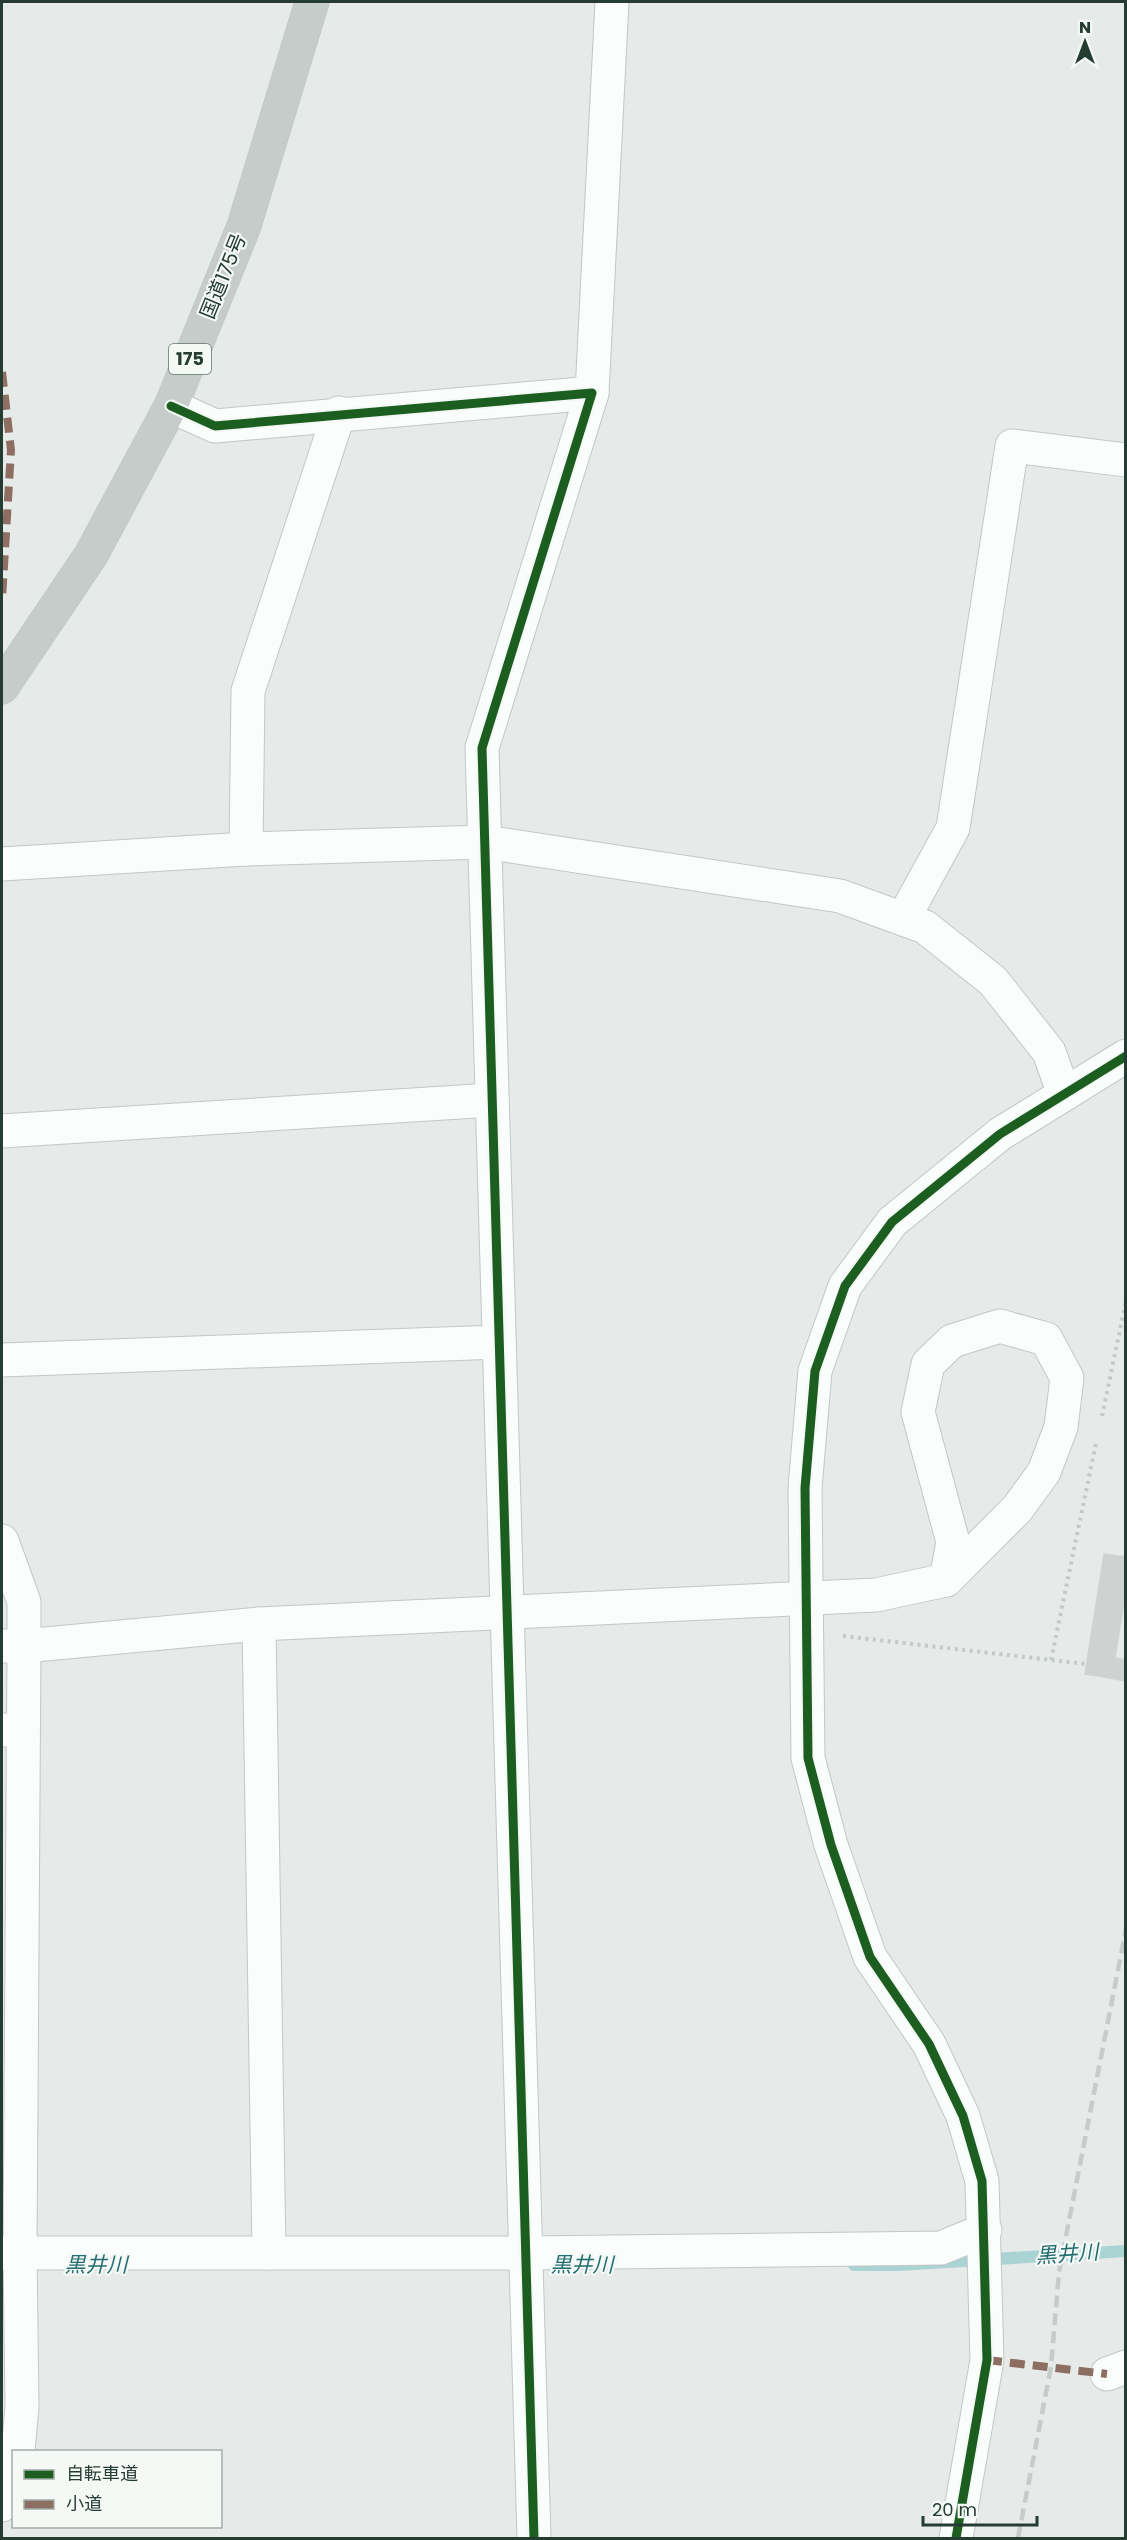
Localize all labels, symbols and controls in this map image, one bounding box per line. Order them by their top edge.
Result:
north arrow [1055,12,1115,72]
text: N [1079,16,1091,39]
street label: 国道175号 [193,229,253,323]
road number: 175 [169,344,211,374]
water label: 黒井川 [1035,2237,1101,2270]
water label: 黒井川 [65,2250,129,2279]
water label: 黒井川 [551,2250,615,2279]
legend [12,2450,222,2528]
text: 自転車道 [66,2461,138,2486]
scale bar [923,2489,1037,2527]
text: 小道 [66,2491,102,2516]
text: 20 m [932,2497,977,2522]

